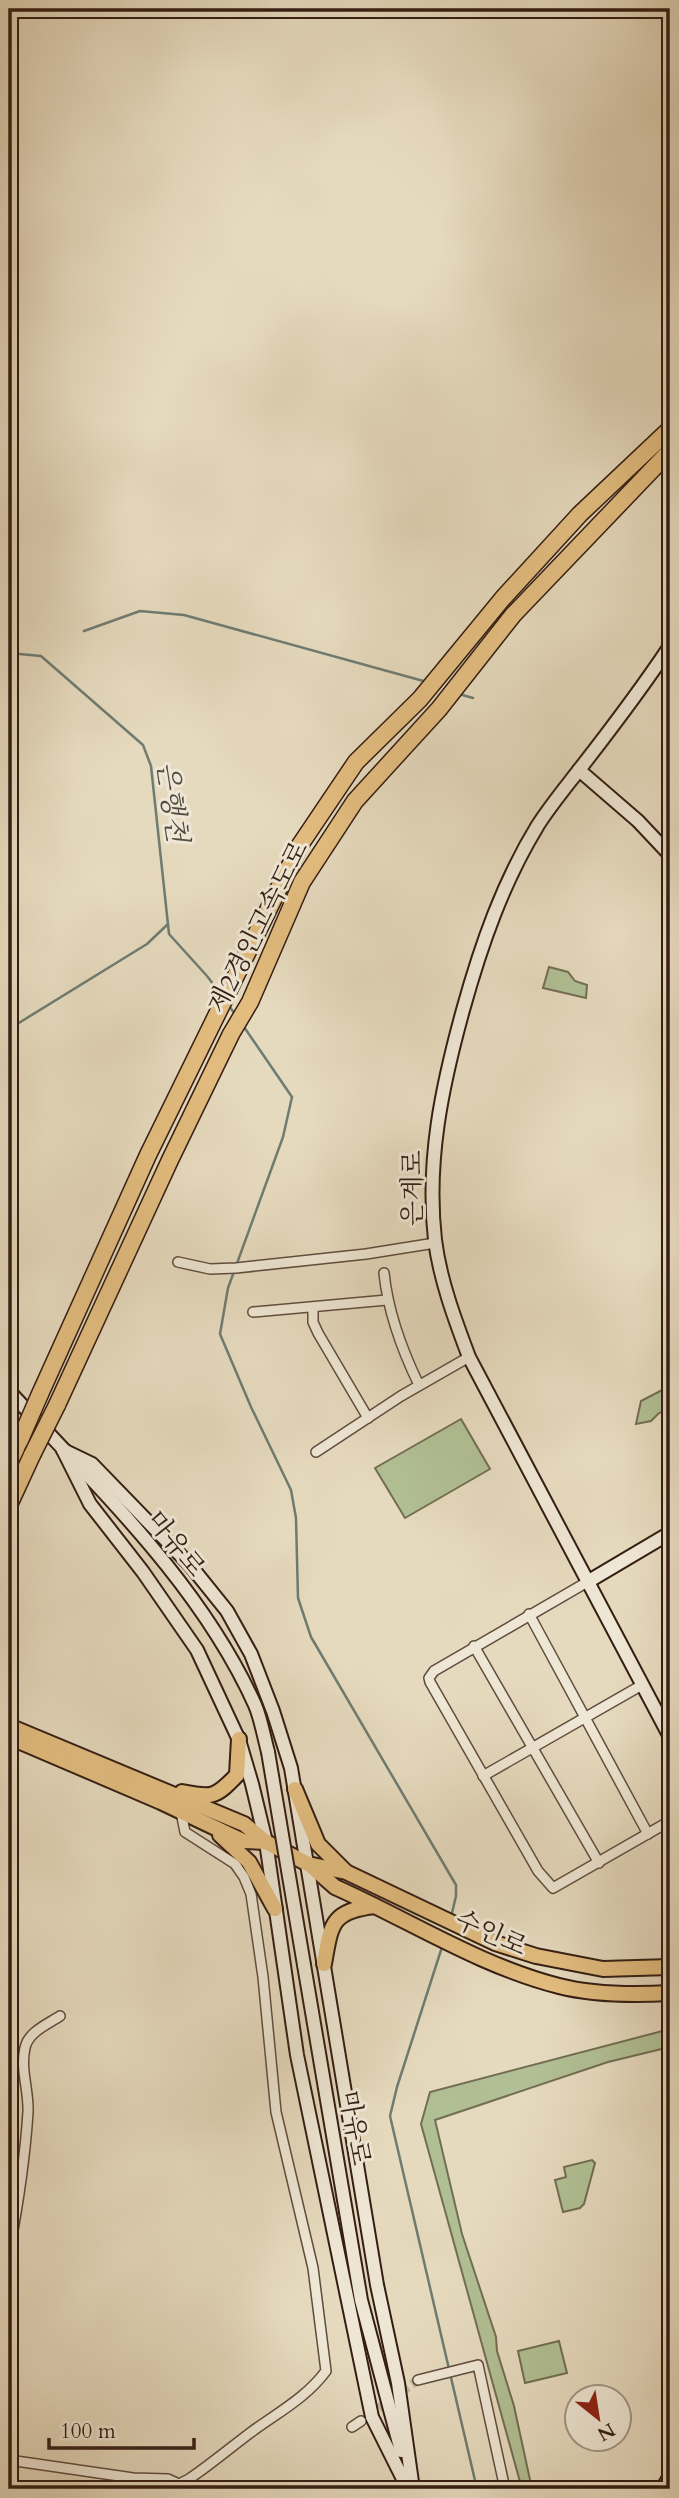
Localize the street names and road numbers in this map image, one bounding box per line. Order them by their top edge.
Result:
street label: 제2경인고속도로 [199,835,317,1019]
street label: 은계로 [395,1150,430,1226]
street label: 마유로 [139,1504,213,1584]
street label: 수인로 [449,1902,533,1964]
street label: 마유로 [331,2088,379,2168]

